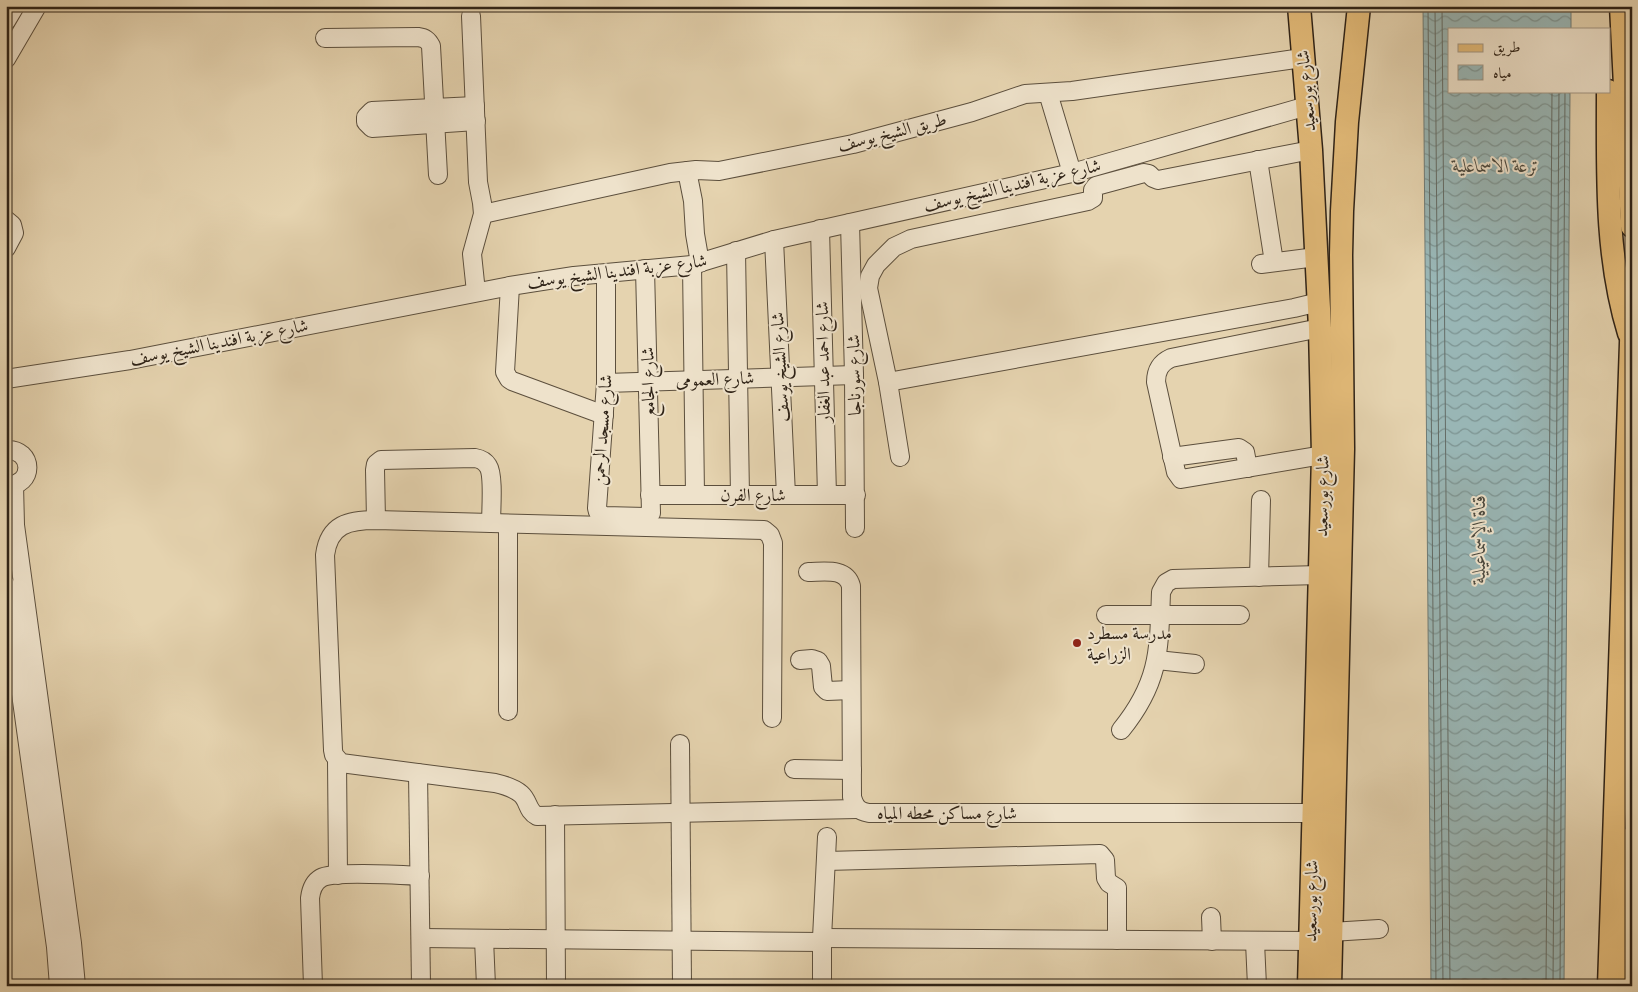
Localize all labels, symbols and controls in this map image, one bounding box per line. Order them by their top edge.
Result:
legend [1448,28,1610,92]
text: طريق [1493,38,1520,59]
street label: شارع بورسعيد [1291,49,1324,133]
text: مياه [1493,64,1511,85]
street label: طريق الشيخ يوسف [835,108,950,161]
street label: شارع عزبة افندينا الشيخ يوسف [921,154,1104,221]
water label: ترعة الاسماعلية [1450,154,1540,181]
street label: شارع عزبة افندينا الشيخ يوسف [526,249,709,298]
street label: شارع احمد عبد الغفار [811,301,839,425]
street label: شارع الشيخ يوسف [766,311,799,423]
street label: شارع عزبة افندينا الشيخ يوسف [128,314,311,375]
street label: شارع سورناجا [842,334,870,416]
street label: شارع الجامع [636,347,665,417]
street label: شارع العمومى [675,367,755,395]
street label: شارع مسجد الرحمن [587,374,621,487]
street label: شارع بورسعيد [1310,455,1338,537]
street label: شارع الفرن [720,484,786,510]
water label: قناة الإسماعيلية [1467,495,1494,585]
place label: مدرسة مسطرد الزراعية [1087,622,1172,669]
marker: مدرسة مسطرد الزراعية [1071,637,1083,649]
street label: شارع مساكن محطه المياه [877,802,1017,828]
street label: شارع بورسعيد [1299,860,1327,942]

